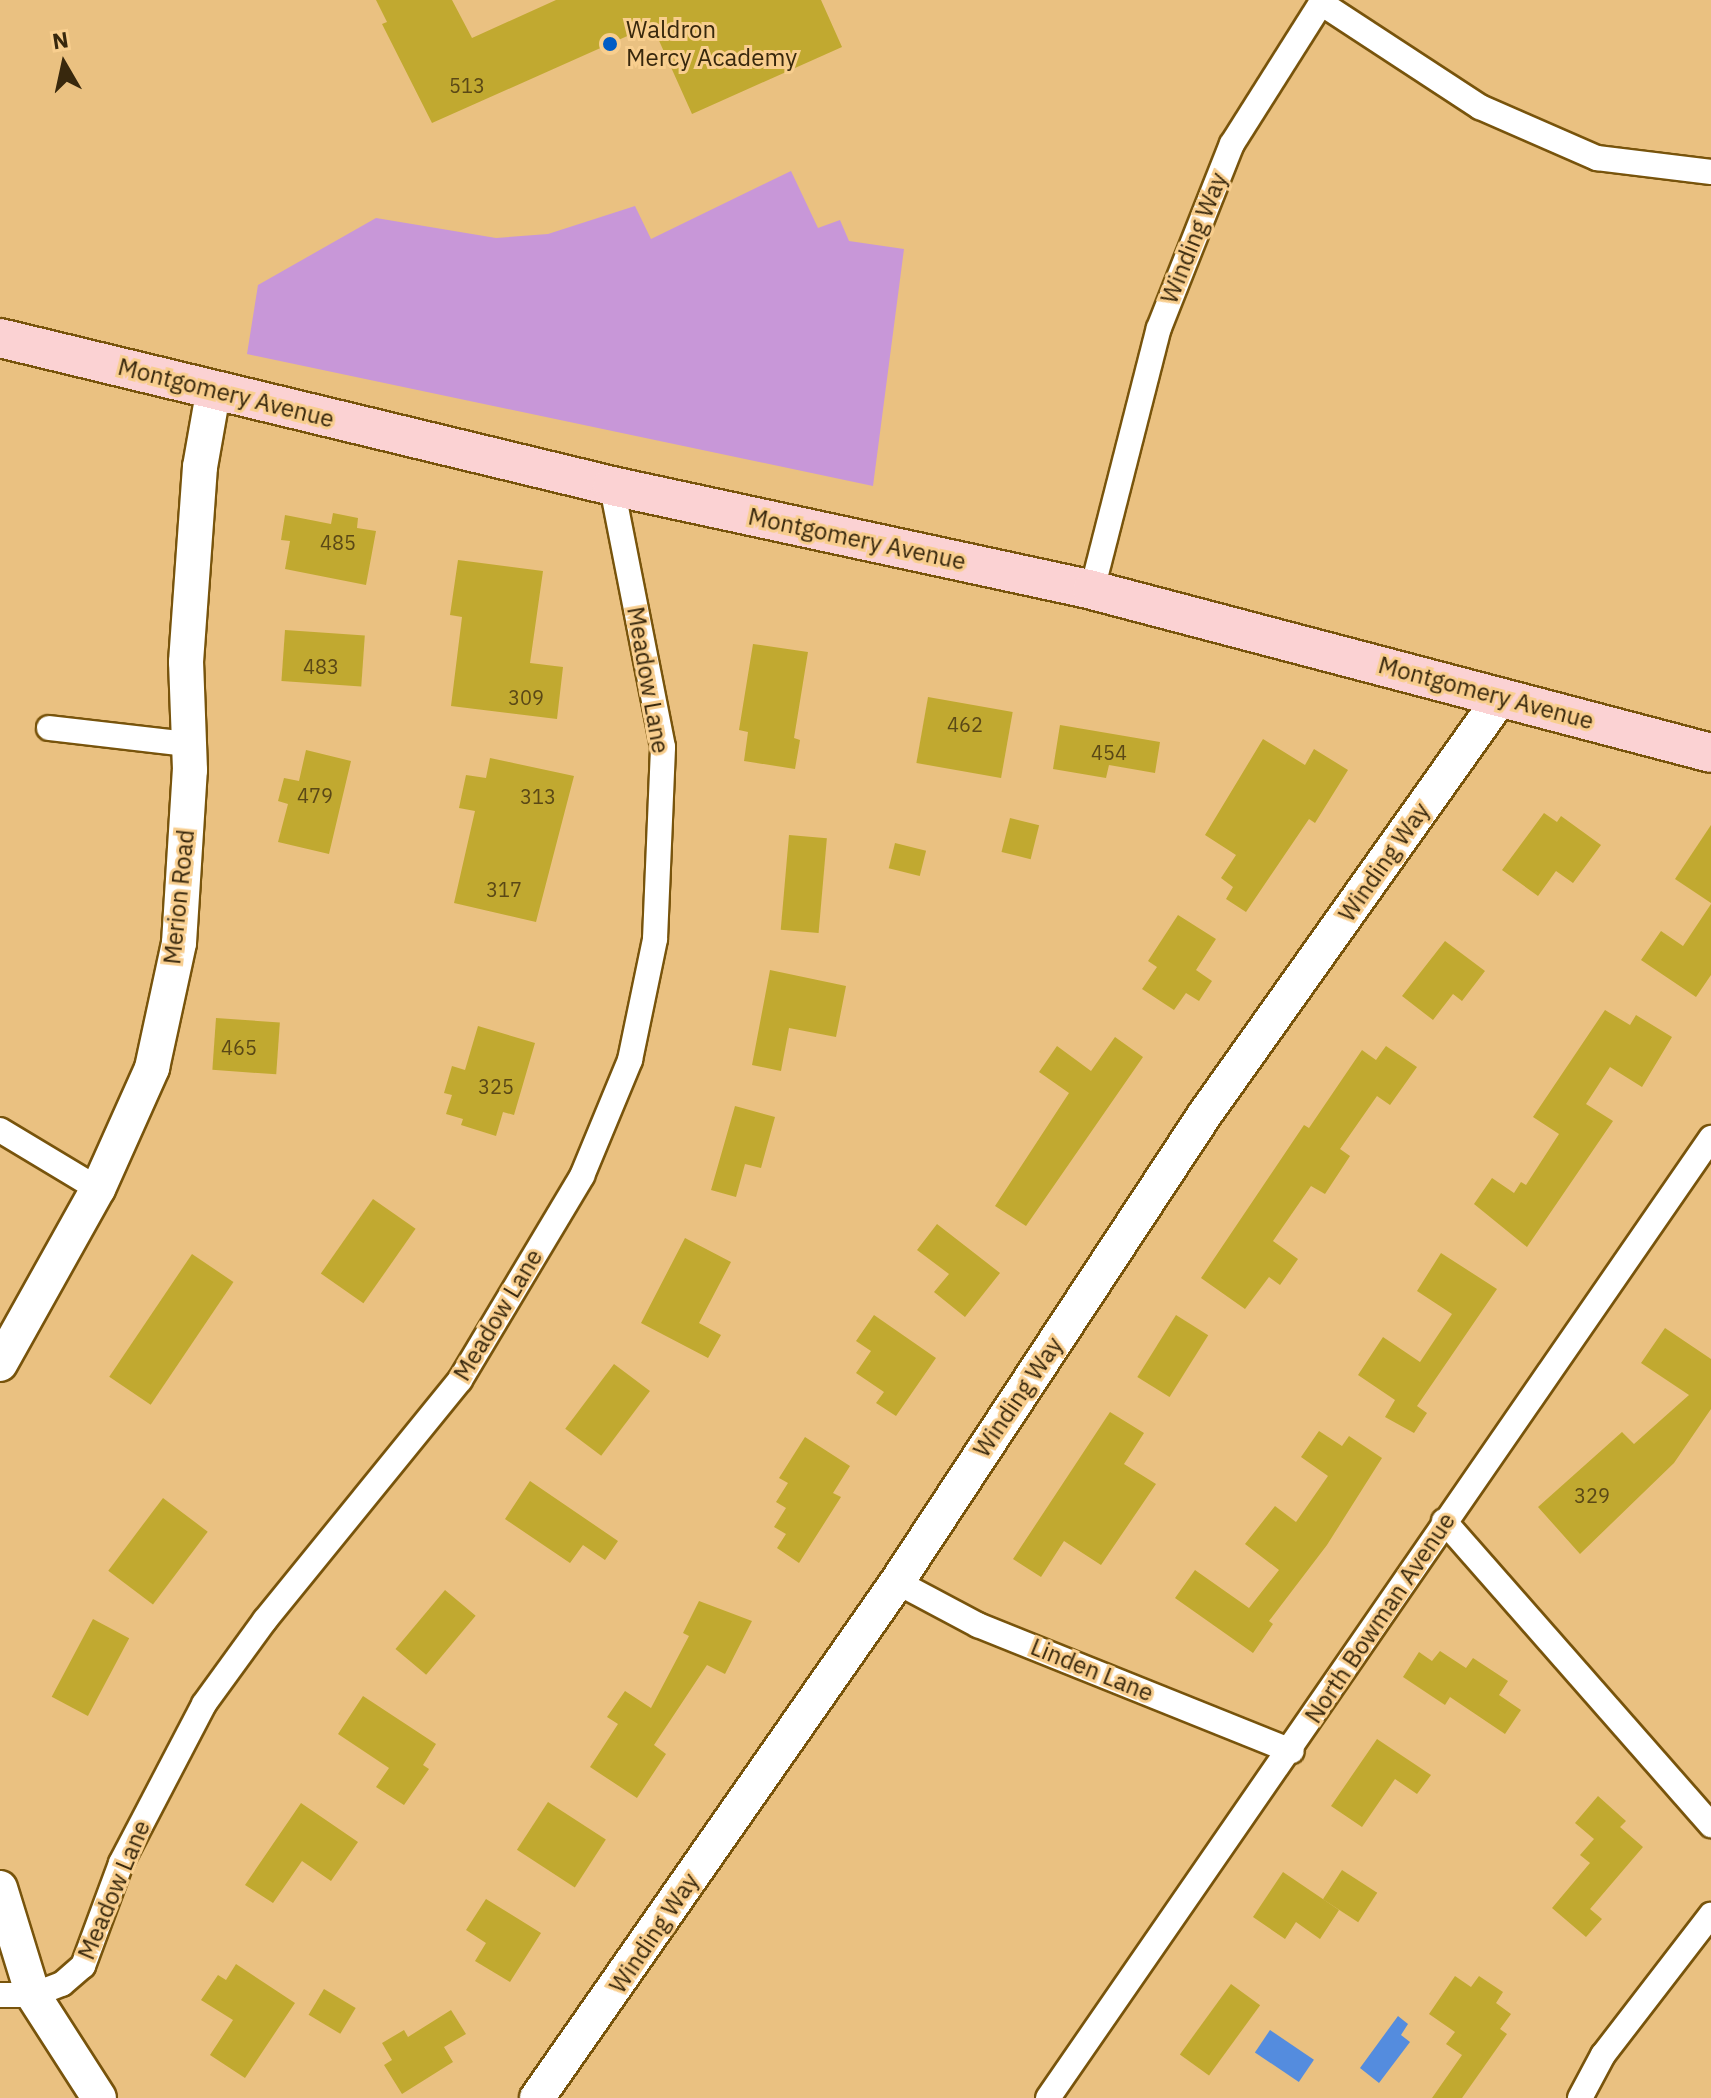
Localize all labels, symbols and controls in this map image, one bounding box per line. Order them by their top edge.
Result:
place label: Waldron Mercy Academy [626,16,797,72]
north arrow [24,24,104,104]
text: N [50,24,70,55]
marker: Waldron Mercy Academy [601,35,619,53]
house number: 513 [449,73,485,97]
street label: Winding Way [1155,168,1233,308]
street label: Montgomery Avenue [115,352,337,434]
street label: Montgomery Avenue [746,502,968,576]
house number: 485 [320,530,356,554]
street label: Meadow Lane [621,604,675,756]
street label: Montgomery Avenue [1375,650,1597,736]
house number: 483 [303,654,339,678]
house number: 309 [508,685,544,709]
house number: 462 [947,712,983,736]
house number: 454 [1091,740,1127,764]
house number: 479 [297,783,333,807]
house number: 313 [520,784,556,808]
street label: Winding Way [1332,797,1436,927]
street label: Merion Road [158,828,200,966]
house number: 317 [486,877,522,901]
house number: 465 [221,1035,257,1059]
house number: 325 [478,1074,514,1098]
street label: Meadow Lane [447,1244,549,1386]
street label: Winding Way [967,1331,1069,1463]
house number: 329 [1574,1483,1610,1507]
street label: North Bowman Avenue [1299,1507,1461,1729]
street label: Linden Lane [1026,1632,1158,1708]
street label: Meadow Lane [72,1816,156,1964]
street label: Winding Way [603,1867,705,1999]

